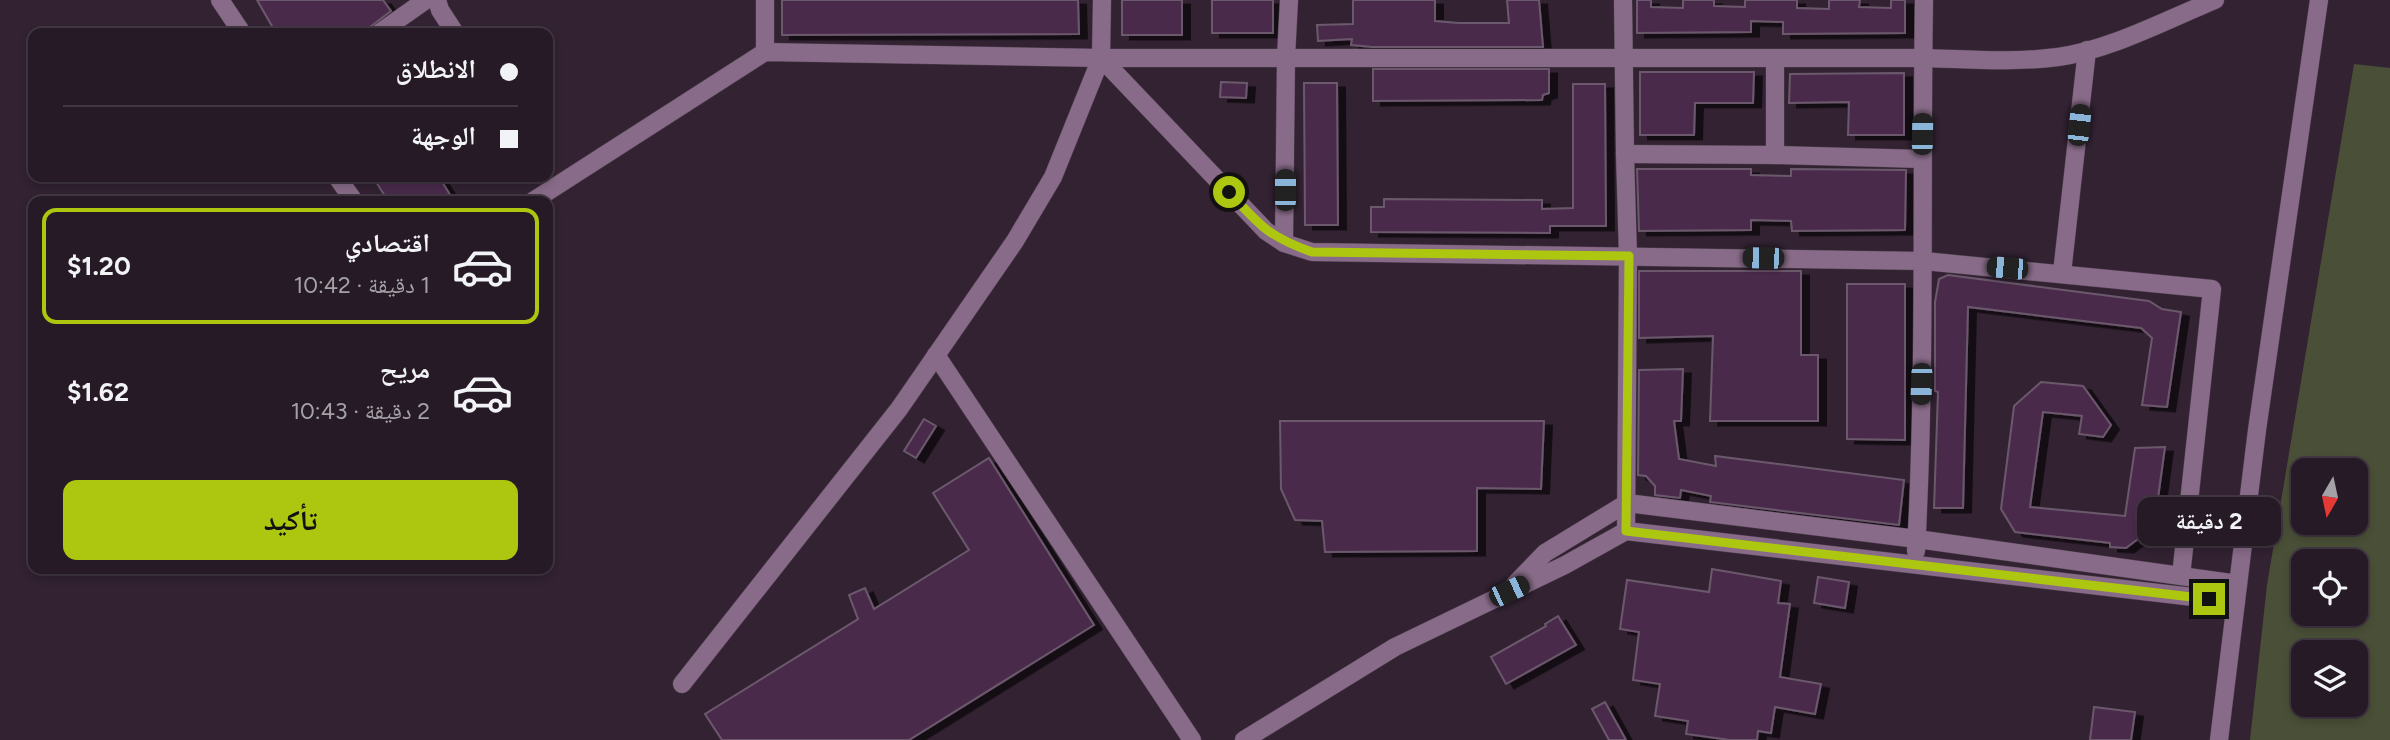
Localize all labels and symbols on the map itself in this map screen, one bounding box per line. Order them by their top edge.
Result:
car [2067,103,2092,147]
car [1912,113,1933,155]
car [1275,169,1296,211]
route start [1213,176,1245,208]
car [1742,247,1785,269]
car [1986,256,2029,280]
car [1910,363,1933,405]
north arrow [2291,458,2368,536]
callout: 2 دقيقة [2137,498,2281,546]
car [1486,573,1533,609]
route end [2193,583,2225,615]

